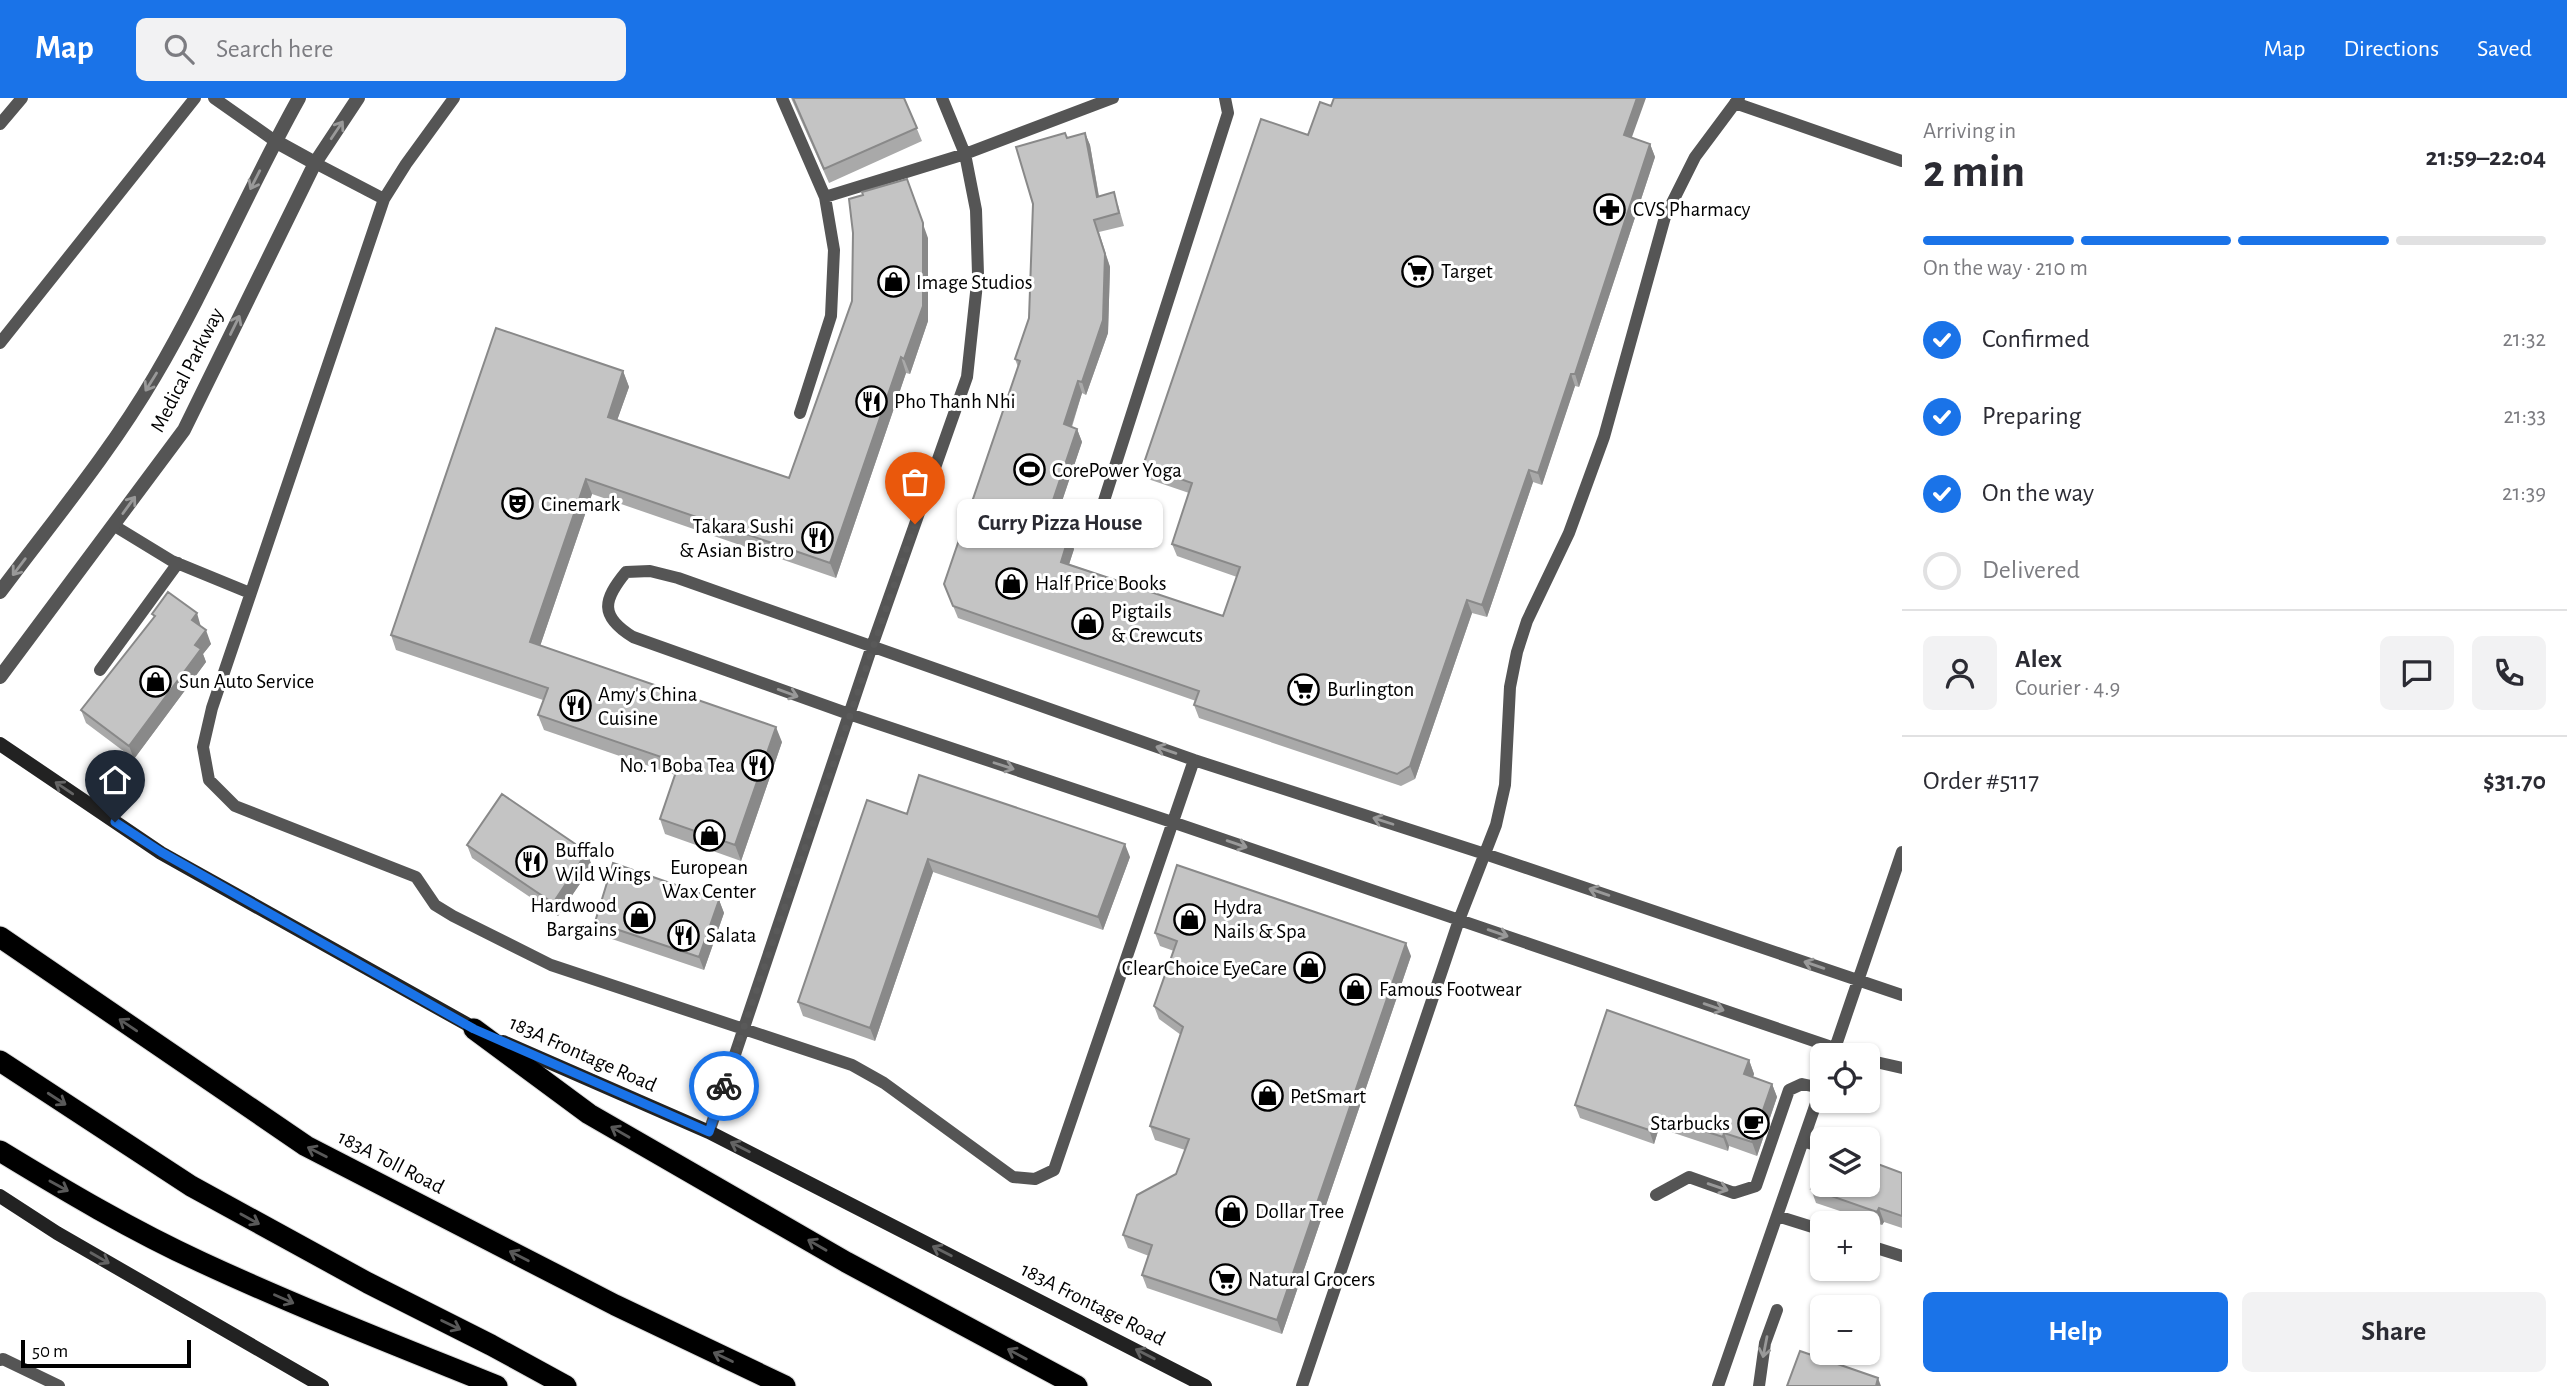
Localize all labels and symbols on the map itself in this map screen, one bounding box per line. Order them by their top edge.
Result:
one-way arrow [330,121,344,141]
one-way arrow [248,169,262,190]
pharmacy icon: CVS Pharmacy [1593,192,1627,226]
place label: CVS Pharmacy [1633,199,1751,220]
supermarket icon: Target [1401,254,1435,288]
place label: Target [1441,261,1493,282]
shop icon: Image Studios [876,265,910,299]
place label: Image Studios [916,272,1033,293]
street label: Medical Parkway [147,304,227,436]
one-way arrow [228,315,242,336]
one-way arrow [144,372,159,391]
restaurant icon: Pho Thanh Nhi [854,384,888,418]
place label: Pho Thanh Nhi [894,391,1016,412]
pin [885,452,945,524]
sports icon: CorePower Yoga [1012,453,1046,487]
place label: CorePower Yoga [1052,460,1182,481]
theatre icon: Cinemark [501,487,535,521]
place label: Cinemark [541,494,621,515]
one-way arrow [121,496,136,515]
callout: Curry Pizza House [957,500,1164,548]
place label: Takara Sushi & Asian Bistro [679,516,794,561]
restaurant icon: Takara Sushi & Asian Bistro [800,521,834,555]
one-way arrow [12,557,26,576]
shop icon: Half Price Books [995,566,1029,600]
place label: Half Price Books [1035,573,1166,594]
place label: Pigtails & Crewcuts [1111,601,1203,646]
shop icon: Pigtails & Crewcuts [1071,606,1105,640]
shop icon: Sun Auto Service [139,664,173,698]
place label: Sun Auto Service [179,671,314,692]
supermarket icon: Burlington [1287,672,1321,706]
place label: Burlington [1327,679,1414,700]
place label: Amy's China Cuisine [598,684,698,729]
one-way arrow [777,687,799,700]
restaurant icon: Amy's China Cuisine [558,689,592,723]
one-way arrow [1156,743,1178,755]
restaurant icon: No. 1 Boba Tea [741,748,775,782]
pin [85,750,145,822]
place label: No. 1 Boba Tea [619,755,735,776]
one-way arrow [992,761,1014,773]
one-way arrow [55,780,75,794]
one-way arrow [1372,814,1394,826]
shop icon: European Wax Center [692,818,726,852]
one-way arrow [1225,839,1247,851]
place label: Buffalo Wild Wings [555,840,651,885]
restaurant icon: Buffalo Wild Wings [515,845,549,879]
place label: European Wax Center [662,857,756,902]
one-way arrow [1588,885,1610,897]
place label: Hardwood Bargains [531,895,617,940]
place label: Hydra Nails & Spa [1213,897,1307,942]
shop icon: Hardwood Bargains [623,900,657,934]
shop icon: Hydra Nails & Spa [1173,902,1207,936]
restaurant icon: Salata [666,918,700,952]
place label: Salata [706,925,757,946]
one-way arrow [1487,928,1509,940]
shop icon: ClearChoice EyeCare [1293,951,1327,985]
place label: ClearChoice EyeCare [1122,958,1287,979]
one-way arrow [1803,958,1825,971]
shop icon: Famous Footwear [1339,972,1373,1006]
place label: Famous Footwear [1379,979,1522,1000]
one-way arrow [1702,1002,1724,1014]
street label: 183A Frontage Road [506,1012,660,1096]
one-way arrow [119,1018,138,1032]
courier [689,1051,759,1121]
shop icon: PetSmart [1250,1079,1284,1113]
place label: PetSmart [1290,1086,1366,1107]
one-way arrow [47,1091,66,1106]
cafe icon: Starbucks [1736,1106,1770,1140]
place label: Starbucks [1650,1113,1730,1134]
one-way arrow [610,1125,630,1139]
street label: 183A Toll Road [334,1126,448,1198]
one-way arrow [730,1140,750,1154]
one-way arrow [307,1144,328,1158]
one-way arrow [48,1179,68,1193]
one-way arrow [1706,1182,1728,1194]
shop icon: Dollar Tree [1215,1194,1249,1228]
place label: Dollar Tree [1255,1201,1344,1222]
one-way arrow [239,1213,260,1226]
one-way arrow [807,1238,827,1252]
one-way arrow [932,1243,953,1257]
one-way arrow [510,1248,530,1262]
one-way arrow [89,1251,109,1265]
street label: 183A Frontage Road [1017,1259,1169,1350]
supermarket icon: Natural Grocers [1208,1262,1242,1296]
place label: Natural Grocers [1248,1269,1375,1290]
one-way arrow [272,1293,294,1306]
one-way arrow [440,1318,461,1332]
one-way arrow [1758,1335,1772,1358]
scale bar [21,1337,191,1369]
one-way arrow [1007,1346,1028,1360]
one-way arrow [1135,1346,1156,1360]
one-way arrow [713,1349,734,1363]

